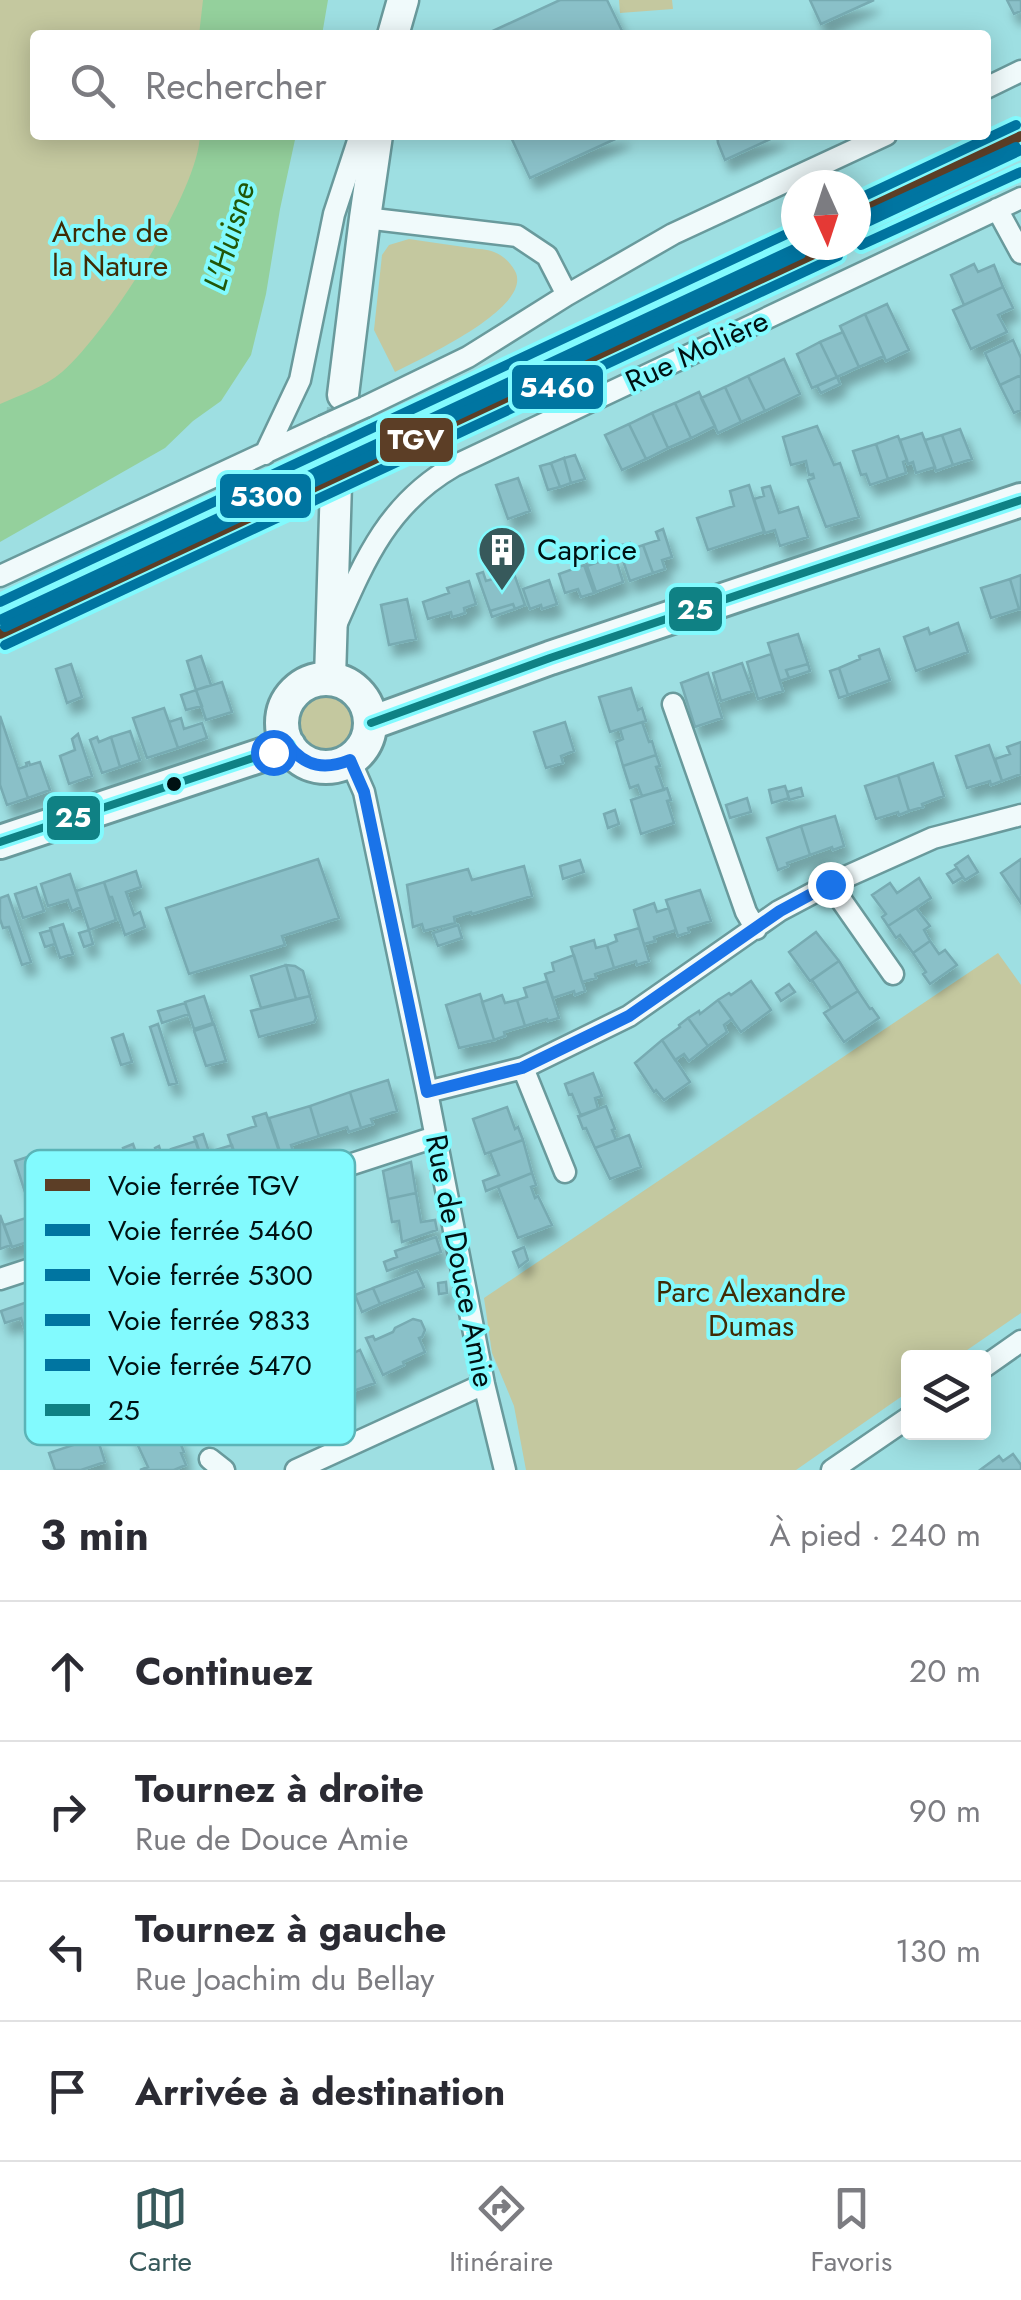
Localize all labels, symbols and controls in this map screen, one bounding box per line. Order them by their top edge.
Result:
search box [30,30,991,140]
icon: search [65,58,120,113]
text: Rechercher [145,58,327,113]
north arrow [781,170,871,260]
water label: L'Huisne [192,176,266,296]
park label: Arche de la Nature [52,210,168,287]
street label: Rue Molière [618,299,775,402]
line badge: 5460 [510,363,605,411]
text: 5460 [520,367,594,408]
line badge: TGV [378,416,455,464]
text: TGV [388,419,445,460]
line badge: 5300 [218,472,313,520]
text: 5300 [230,476,302,517]
building icon: Caprice [476,524,528,592]
place label: Caprice [537,528,637,571]
line badge: 25 [667,585,724,633]
text: 25 [677,589,713,630]
route start [251,730,297,776]
unlabelled marker [164,774,184,794]
line badge: 25 [45,794,102,842]
text: 25 [55,797,91,838]
route end [808,862,854,908]
street label: Rue de Douce Amie [415,1131,506,1391]
legend [25,1150,355,1445]
text: Voie ferrée TGV [108,1165,300,1206]
text: Voie ferrée 5460 [108,1210,313,1251]
text: Voie ferrée 5300 [108,1255,313,1296]
park label: Parc Alexandre Dumas [656,1270,846,1347]
text: Voie ferrée 9833 [108,1300,310,1341]
text: Voie ferrée 5470 [108,1345,312,1386]
map controls [901,1350,991,1440]
button: layers [901,1350,991,1440]
text: 25 [108,1390,140,1431]
text: 3 min [40,1505,149,1566]
text: À pied · 240 m [770,1512,981,1558]
icon: ahead [40,1644,95,1699]
text: Continuez [135,1644,313,1699]
text: 20 m [909,1648,981,1694]
text: Tournez à droite [135,1761,424,1816]
icon: right [40,1784,95,1839]
text: 90 m [909,1788,981,1834]
text: Rue de Douce Amie [135,1816,408,1862]
text: Tournez à gauche [135,1901,446,1956]
icon: left [40,1924,95,1979]
text: 130 m [895,1928,981,1974]
text: Rue Joachim du Bellay [135,1956,434,2002]
icon: arrive [40,2064,95,2119]
text: Arrivée à destination [135,2064,505,2119]
tab: Carte [129,2181,192,2282]
tab: Itinéraire [449,2181,553,2282]
tab: Favoris [811,2181,892,2282]

